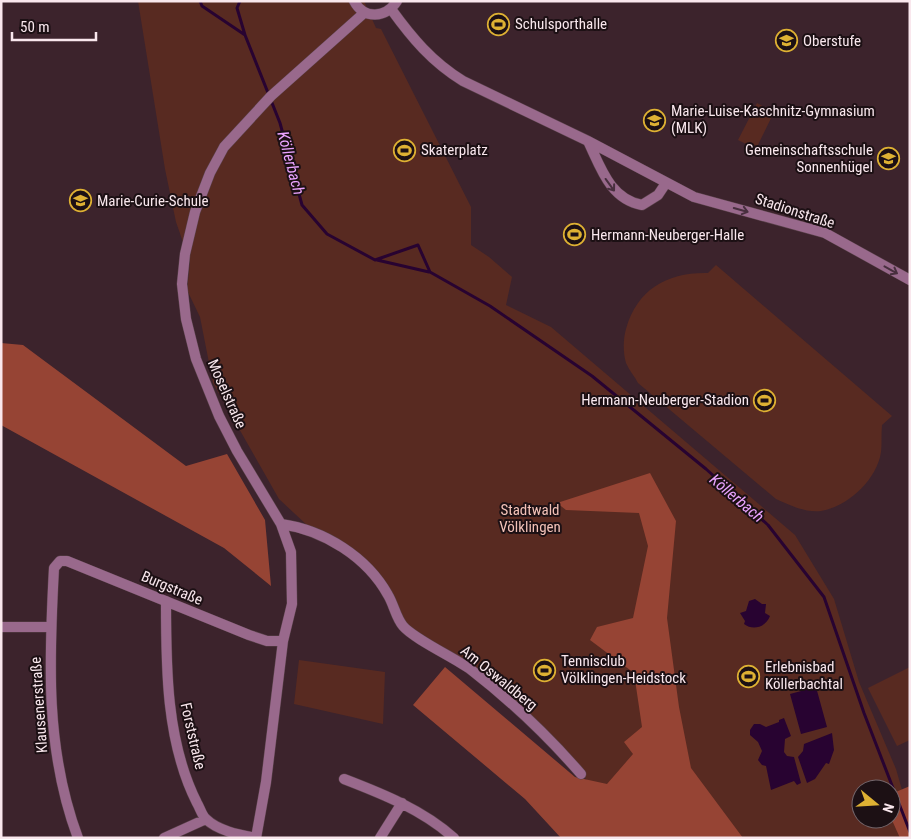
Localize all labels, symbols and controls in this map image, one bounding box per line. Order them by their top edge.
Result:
scale bar [12,10,96,42]
sports icon: Schulsporthalle [487,12,511,36]
place label: Schulsporthalle [515,15,607,33]
text: 50 m [20,18,50,36]
school or university icon: Oberstufe [775,29,799,53]
place label: Oberstufe [803,32,861,50]
place label: Marie-Luise-Kaschnitz-Gymnasium (MLK) [671,102,875,137]
school or university icon: Marie-Luise-Kaschnitz-Gymnasium (MLK) [643,108,667,132]
water label: Köllerbach [273,129,309,197]
sports icon: Skaterplatz [393,138,417,162]
place label: Skaterplatz [421,141,488,159]
place label: Gemeinschaftsschule Sonnenhügel [745,141,873,176]
school or university icon: Gemeinschaftsschule Sonnenhügel [877,147,901,171]
one-way arrow [605,178,615,192]
school or university icon: Marie-Curie-Schule [69,189,93,213]
street label: Stadionstraße [753,190,837,232]
place label: Marie-Curie-Schule [97,192,208,210]
one-way arrow [733,205,749,215]
sports icon: Hermann-Neuberger-Halle [563,223,587,247]
place label: Hermann-Neuberger-Halle [591,226,744,244]
one-way arrow [883,266,898,275]
street label: Moselstraße [204,357,250,431]
sports icon: Hermann-Neuberger-Stadion [753,388,777,412]
place label: Hermann-Neuberger-Stadion [581,391,749,409]
water label: Köllerbach [706,470,768,526]
park label: Stadtwald Völklingen [499,501,561,536]
street label: Burgstraße [139,567,205,609]
street label: Am Oswaldberg [457,642,541,714]
place label: Tennisclub Völklingen-Heidstock [561,652,686,687]
street label: Klausenerstraße [27,656,51,754]
sports icon: Tennisclub Völklingen-Heidstock [533,658,557,682]
place label: Erlebnisbad Köllerbachtal [765,658,843,693]
sports icon: Erlebnisbad Köllerbachtal [737,664,761,688]
street label: Forststraße [177,701,209,771]
north arrow [851,779,901,829]
text: N [879,801,897,815]

